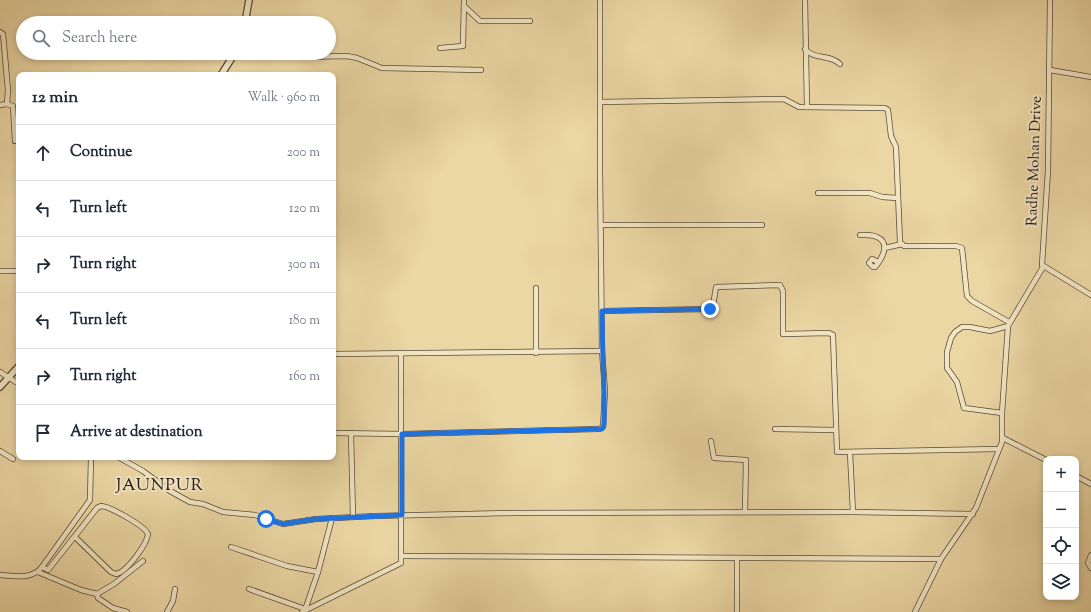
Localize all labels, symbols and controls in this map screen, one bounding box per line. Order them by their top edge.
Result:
search box [16,16,336,60]
icon: search [30,27,52,49]
text: Search here [62,28,137,49]
text: 12 min [32,86,78,110]
text: Walk · 960 m [247,89,320,107]
street label: Radhe Mohan Drive [1022,95,1048,227]
icon: ahead [32,142,54,164]
text: Continue [70,142,132,163]
text: 200 m [287,144,320,162]
icon: left [32,198,54,220]
text: Turn left [70,198,127,219]
text: 120 m [289,200,320,218]
icon: right [32,254,54,276]
text: Turn right [70,254,136,275]
text: 300 m [288,256,320,274]
route end [701,300,719,318]
icon: left [32,310,54,332]
text: Turn left [70,310,127,331]
text: 180 m [289,312,320,330]
icon: right [32,366,54,388]
text: Turn right [70,366,136,387]
text: 160 m [289,368,320,386]
icon: arrive [32,422,54,444]
text: Arrive at destination [70,422,203,443]
map controls [1043,456,1079,600]
button: + [1043,456,1079,492]
district label: JAUNPUR [115,474,204,498]
button: − [1043,492,1079,528]
route start [257,510,275,528]
button: locate [1043,528,1079,564]
button: layers [1043,564,1079,600]

